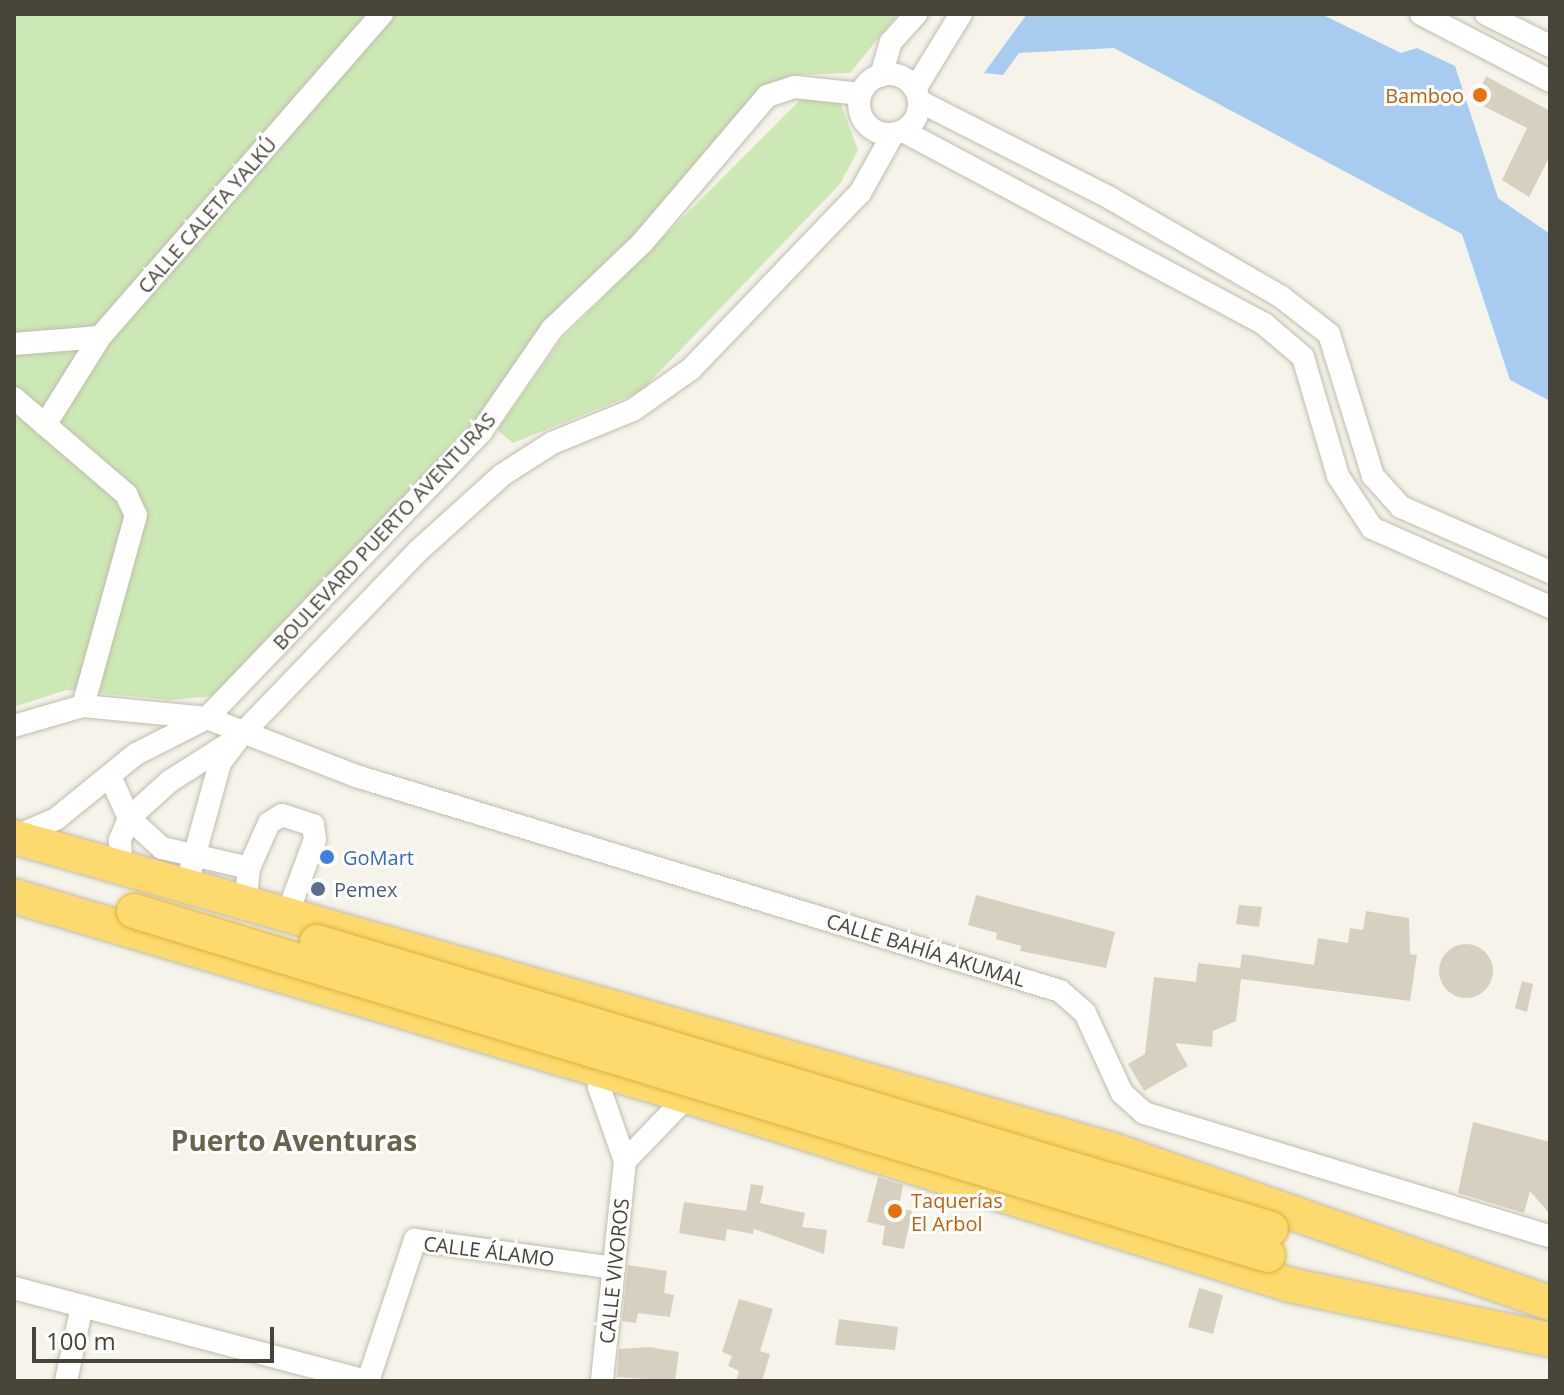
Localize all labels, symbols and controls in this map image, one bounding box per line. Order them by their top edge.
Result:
place label: Bamboo [1385,83,1464,107]
marker: Bamboo [1471,86,1489,104]
street label: CALLE CALETA YALKÚ [133,132,281,298]
street label: BOULEVARD PUERTO AVENTURAS [268,407,500,655]
place label: GoMart [343,845,414,869]
marker: GoMart [318,848,336,866]
place label: Pemex [334,877,397,901]
marker: Pemex [309,880,327,898]
street label: CALLE BAHÍA AKUMAL [824,908,1028,992]
district label: Puerto Aventuras [171,1123,417,1157]
place label: Taquerías El Arbol [911,1188,1003,1235]
street label: CALLE VIVOROS [594,1197,634,1345]
marker: Taquerías El Arbol [886,1202,904,1220]
street label: CALLE ÁLAMO [422,1231,556,1271]
scale bar [36,1311,278,1361]
text: 100 m [46,1324,116,1357]

